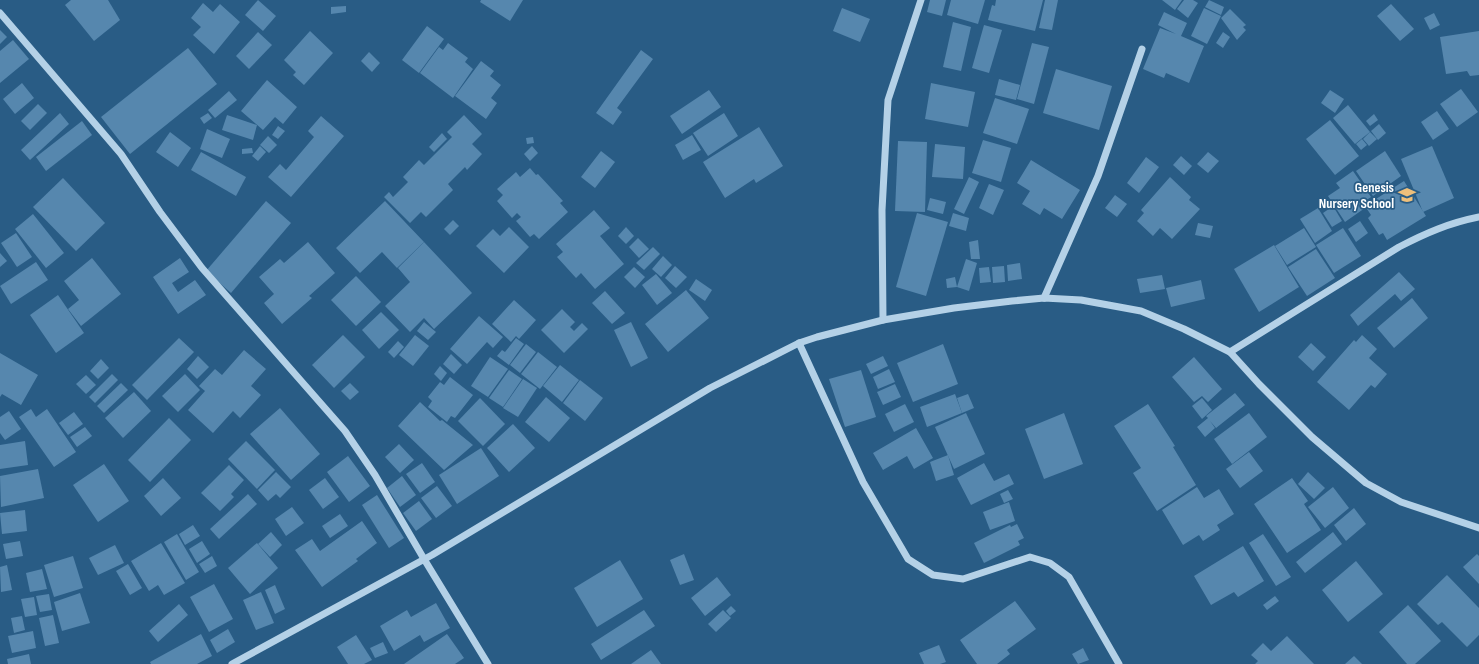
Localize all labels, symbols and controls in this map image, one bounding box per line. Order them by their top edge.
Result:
place label: Genesis Nursery School [1319,179,1394,212]
school or university icon: Genesis Nursery School [1397,185,1417,205]

